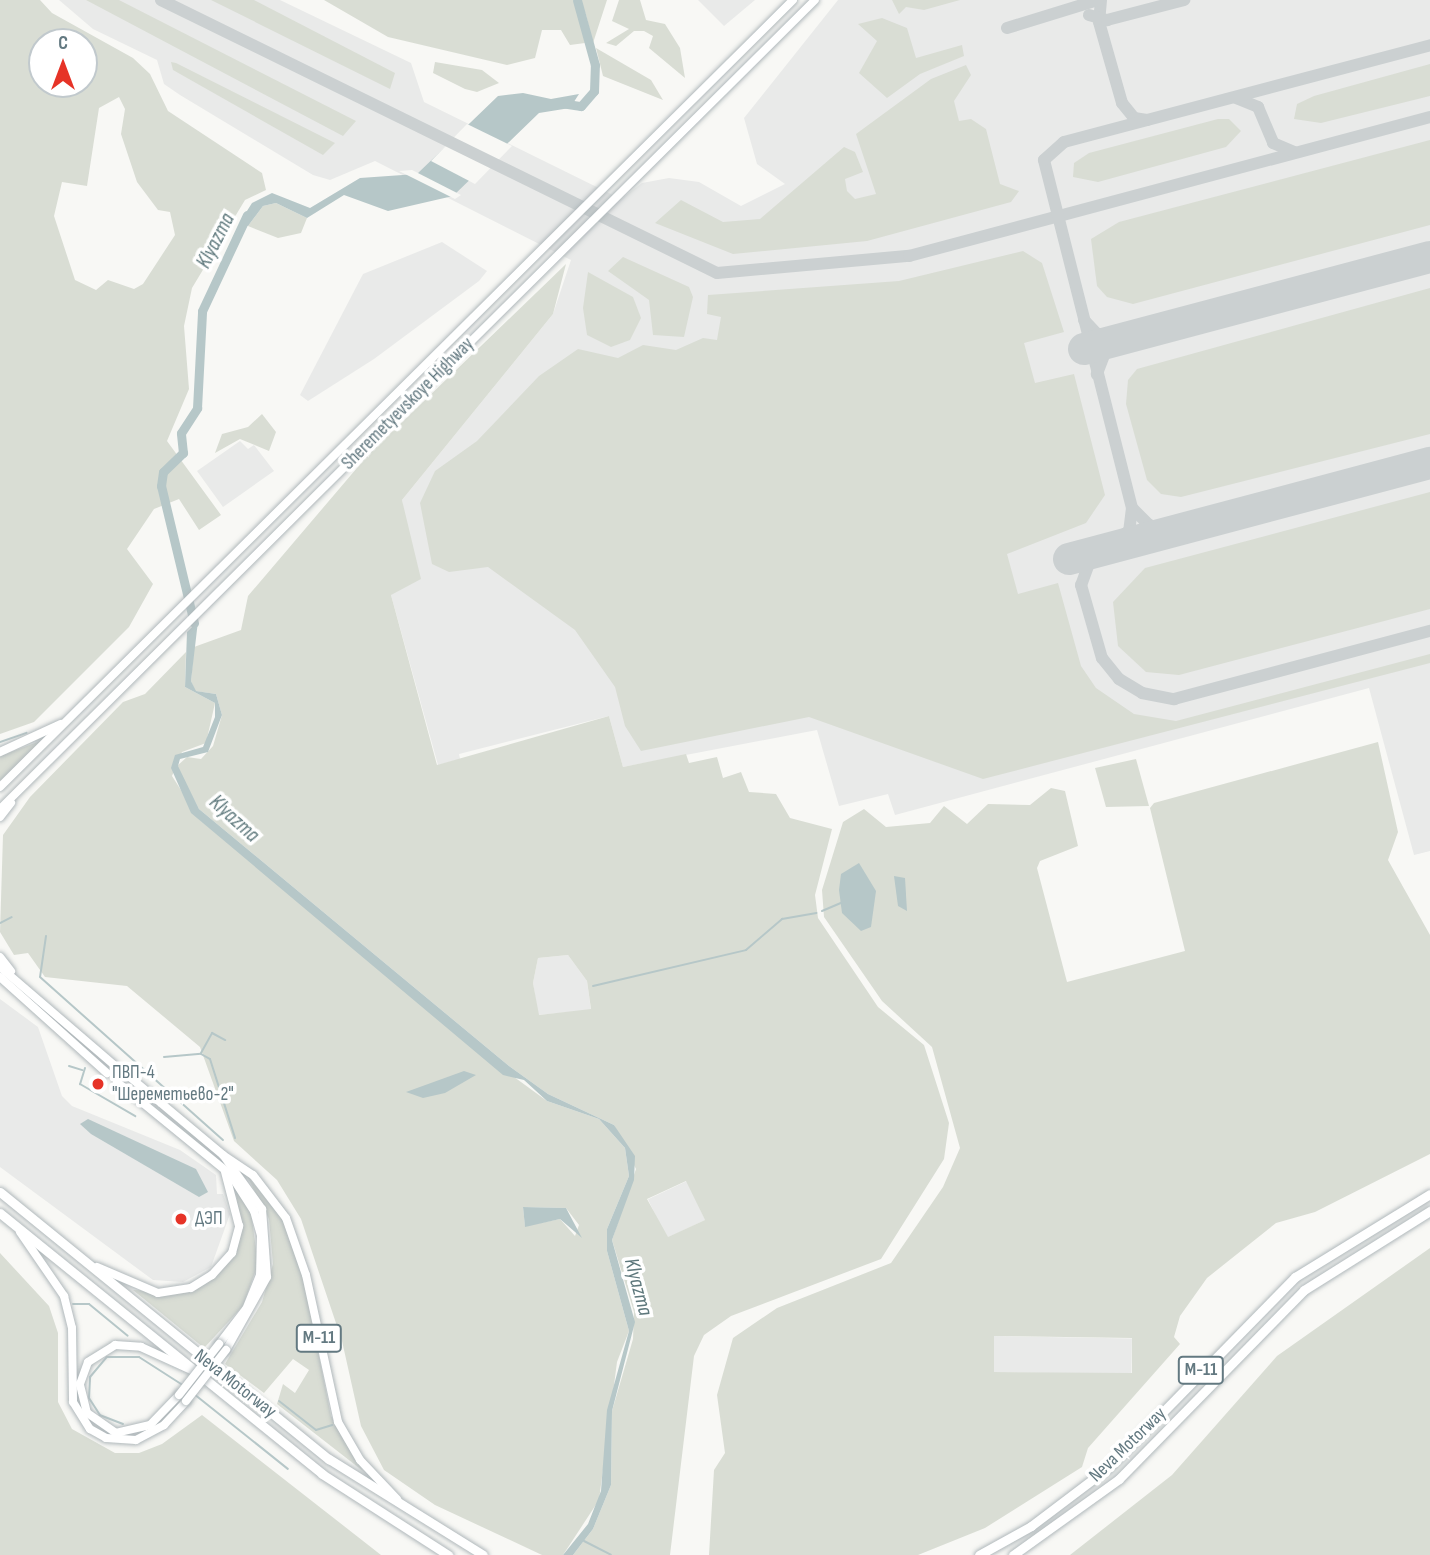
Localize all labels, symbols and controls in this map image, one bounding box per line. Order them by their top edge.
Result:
north arrow [28,28,98,98]
text: С [58,32,68,55]
water label: Klyazma [192,209,240,273]
street label: Sheremetyevskoye Highway [337,333,479,475]
water label: Klyazma [204,790,264,848]
place label: ПВП-4 "Шереметьево-2" [112,1062,234,1106]
marker: ПВП-4 "Шереметьево-2" [90,1076,106,1092]
place label: ДЭП [195,1208,223,1230]
marker: ДЭП [173,1211,189,1227]
water label: Klyazma [618,1256,658,1318]
road number: М-11 [294,1324,344,1352]
street label: Neva Motorway [189,1345,281,1423]
road number: М-11 [1176,1356,1226,1385]
street label: Neva Motorway [1085,1403,1171,1487]

